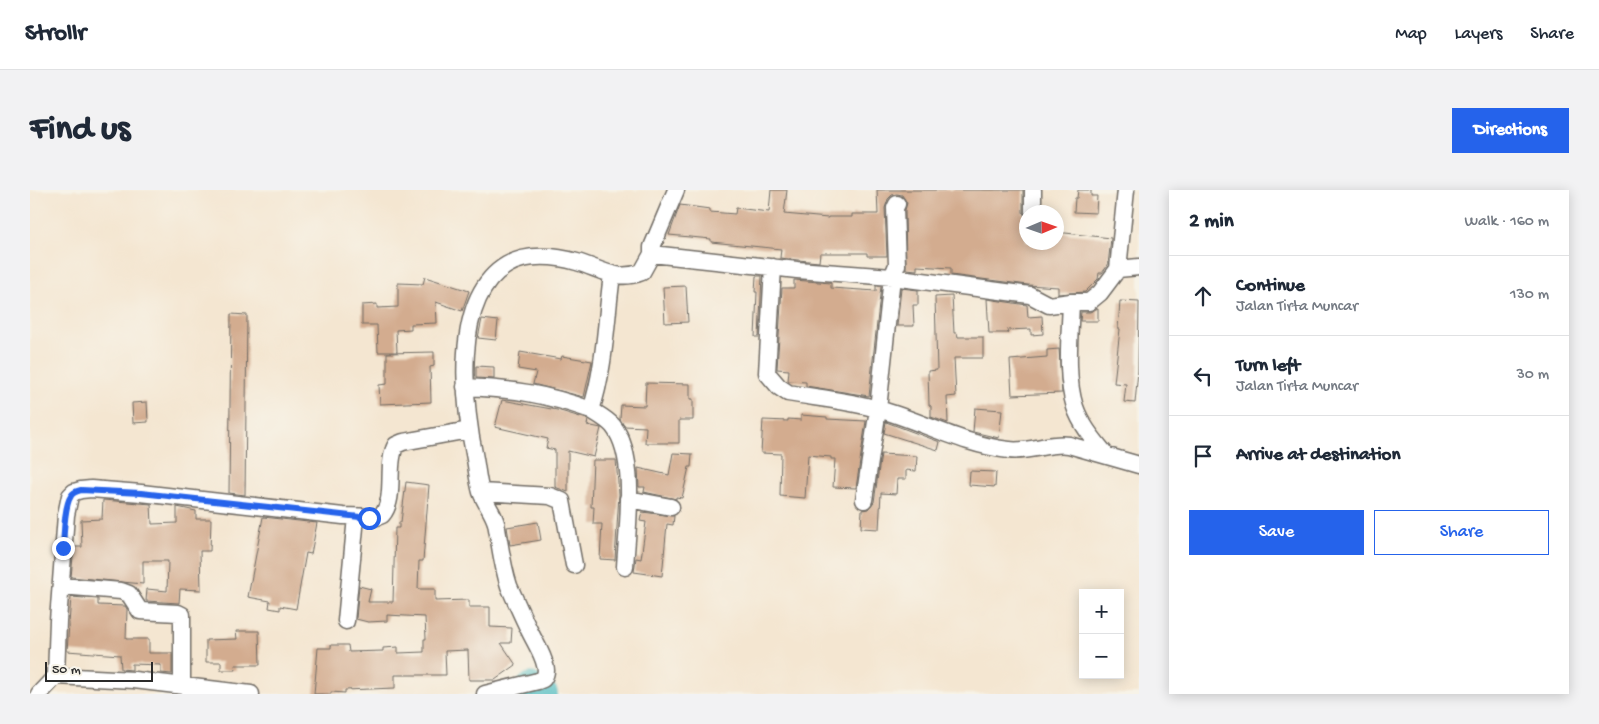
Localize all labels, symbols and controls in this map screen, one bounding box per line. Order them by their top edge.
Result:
text: Strollr [25,20,86,49]
text: Map [1395,24,1427,45]
text: Layers [1455,24,1502,45]
text: Share [1530,24,1574,45]
button: Directions [1452,108,1569,153]
text: Find us [30,110,130,151]
north arrow [1019,205,1064,250]
text: 2 min [1189,210,1234,235]
text: Walk · 160 m [1464,213,1549,232]
text: Continue [1236,275,1305,298]
icon: ahead [1189,282,1217,310]
text: 130 m [1510,286,1549,305]
text: Jalan Tirta Muncar [1236,298,1358,317]
text: Turn left [1236,355,1300,378]
icon: left [1189,362,1217,390]
text: 30 m [1516,366,1549,385]
text: Jalan Tirta Muncar [1236,378,1358,397]
icon: arrive [1189,442,1217,470]
text: Arrive at destination [1236,444,1400,467]
route start [358,507,381,530]
button: Save [1189,510,1364,555]
button: Share [1374,510,1549,555]
route end [52,537,75,560]
map controls [1079,589,1124,679]
button: + [1079,589,1124,634]
button: − [1079,634,1124,679]
scale bar [45,659,152,682]
text: 50 m [52,662,81,679]

